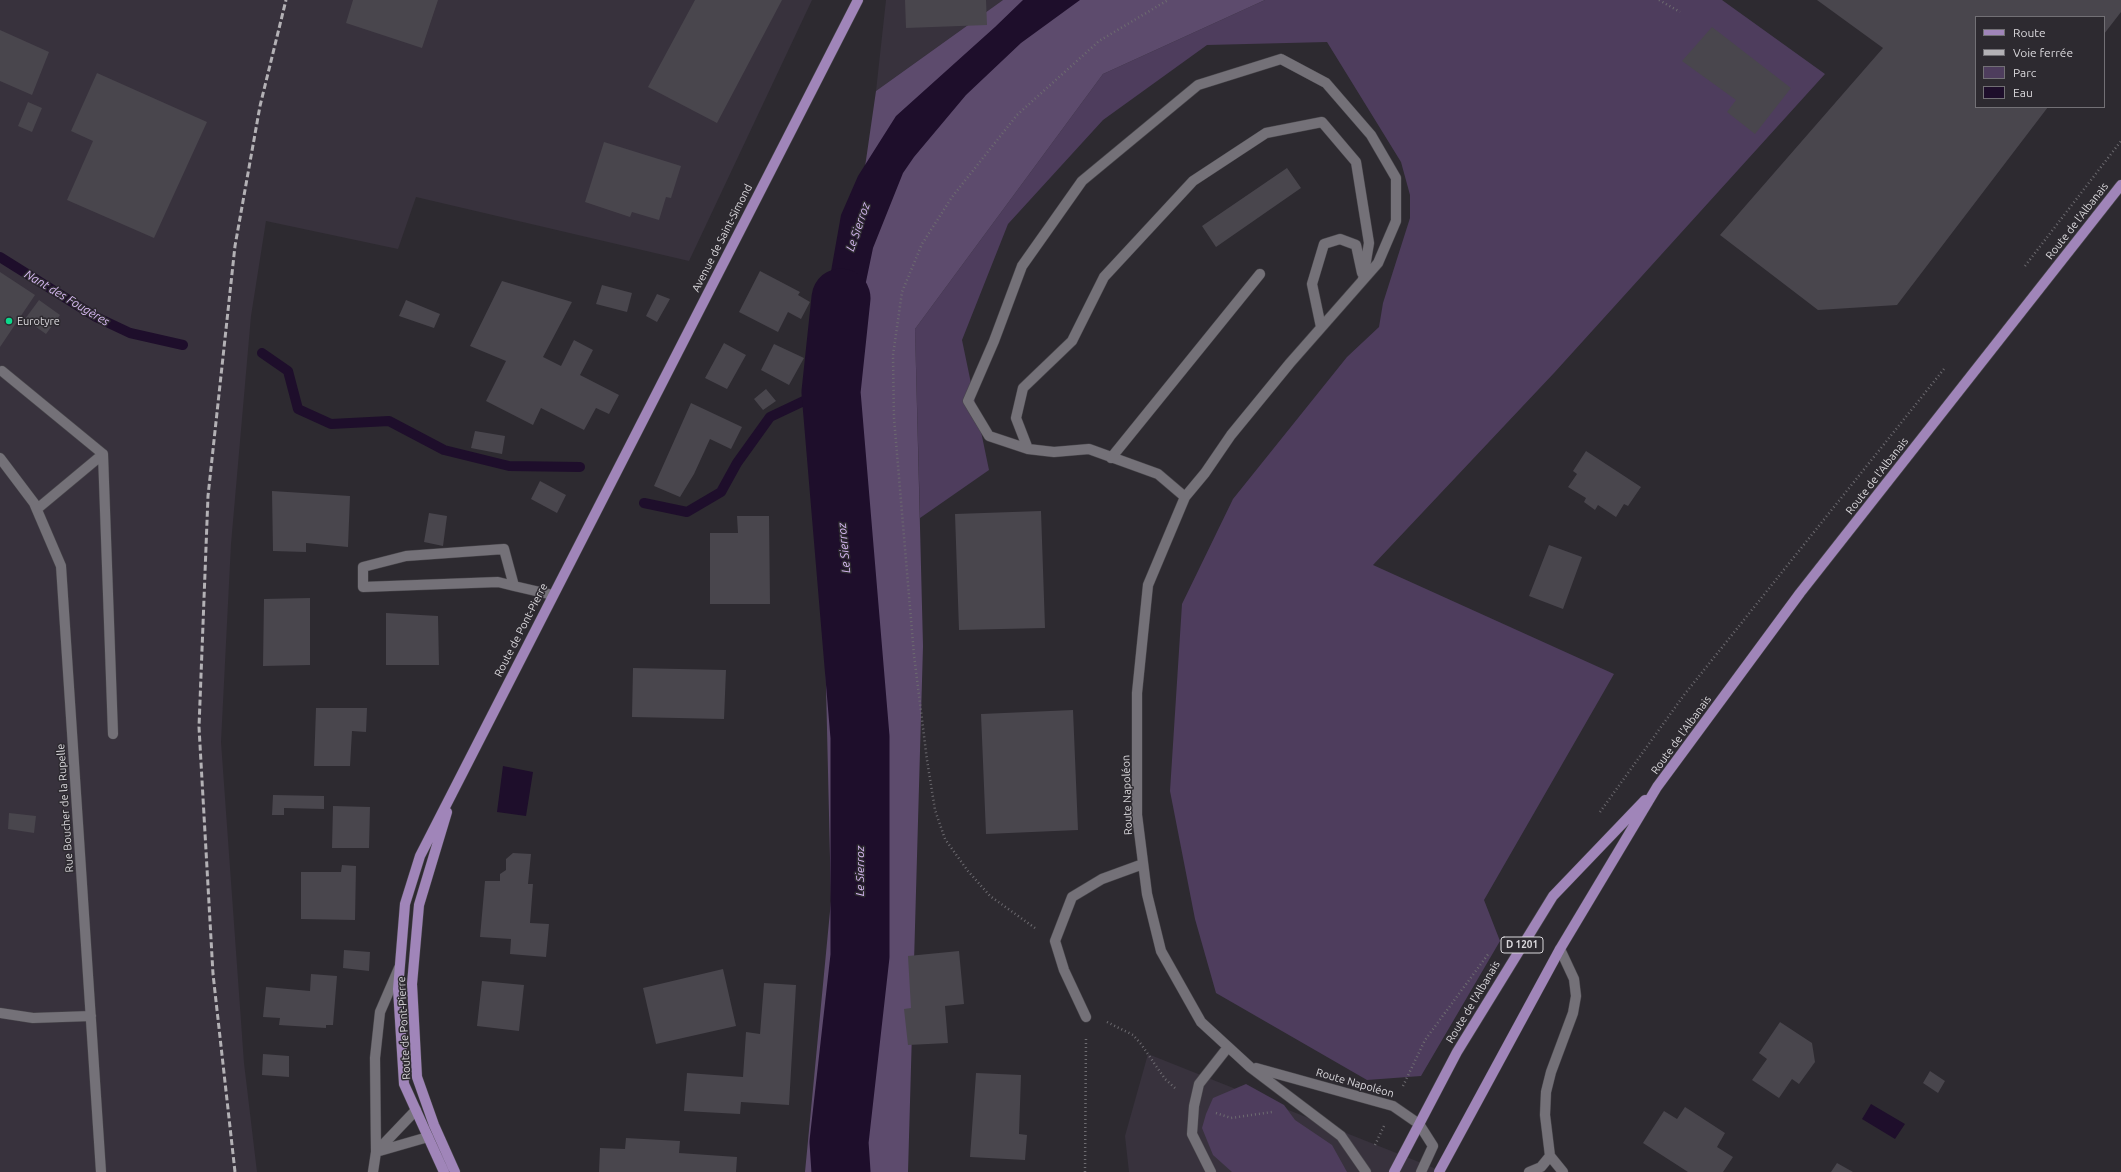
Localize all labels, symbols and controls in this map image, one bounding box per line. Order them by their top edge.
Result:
legend [1975,16,2105,108]
text: Route [2013,26,2046,39]
text: Voie ferrée [2013,46,2073,59]
text: Parc [2013,66,2036,79]
text: Eau [2013,86,2033,99]
street label: Route de l'Albanais [2043,180,2111,262]
street label: Avenue de Saint-Simond [689,182,755,294]
water label: Le Sierroz [843,201,873,253]
water label: Nant des Fougères [22,267,112,329]
place label: Eurotyre [17,314,60,328]
marker: Eurotyre [4,316,14,326]
street label: Route de l'Albanais [1843,435,1911,517]
water label: Le Sierroz [835,522,853,574]
street label: Route de Pont-Pierre [492,581,550,679]
street label: Route de l'Albanais [1648,693,1714,777]
street label: Rue Boucher de la Rupelle [54,743,76,873]
street label: Route Napoléon [1119,755,1135,835]
water label: Le Sierroz [853,846,867,896]
road number: D 1201 [1501,937,1543,953]
street label: Route de l'Albanais [1443,958,1503,1046]
street label: Route de Pont-Pierre [395,976,413,1080]
street label: Route Napoléon [1314,1066,1396,1100]

